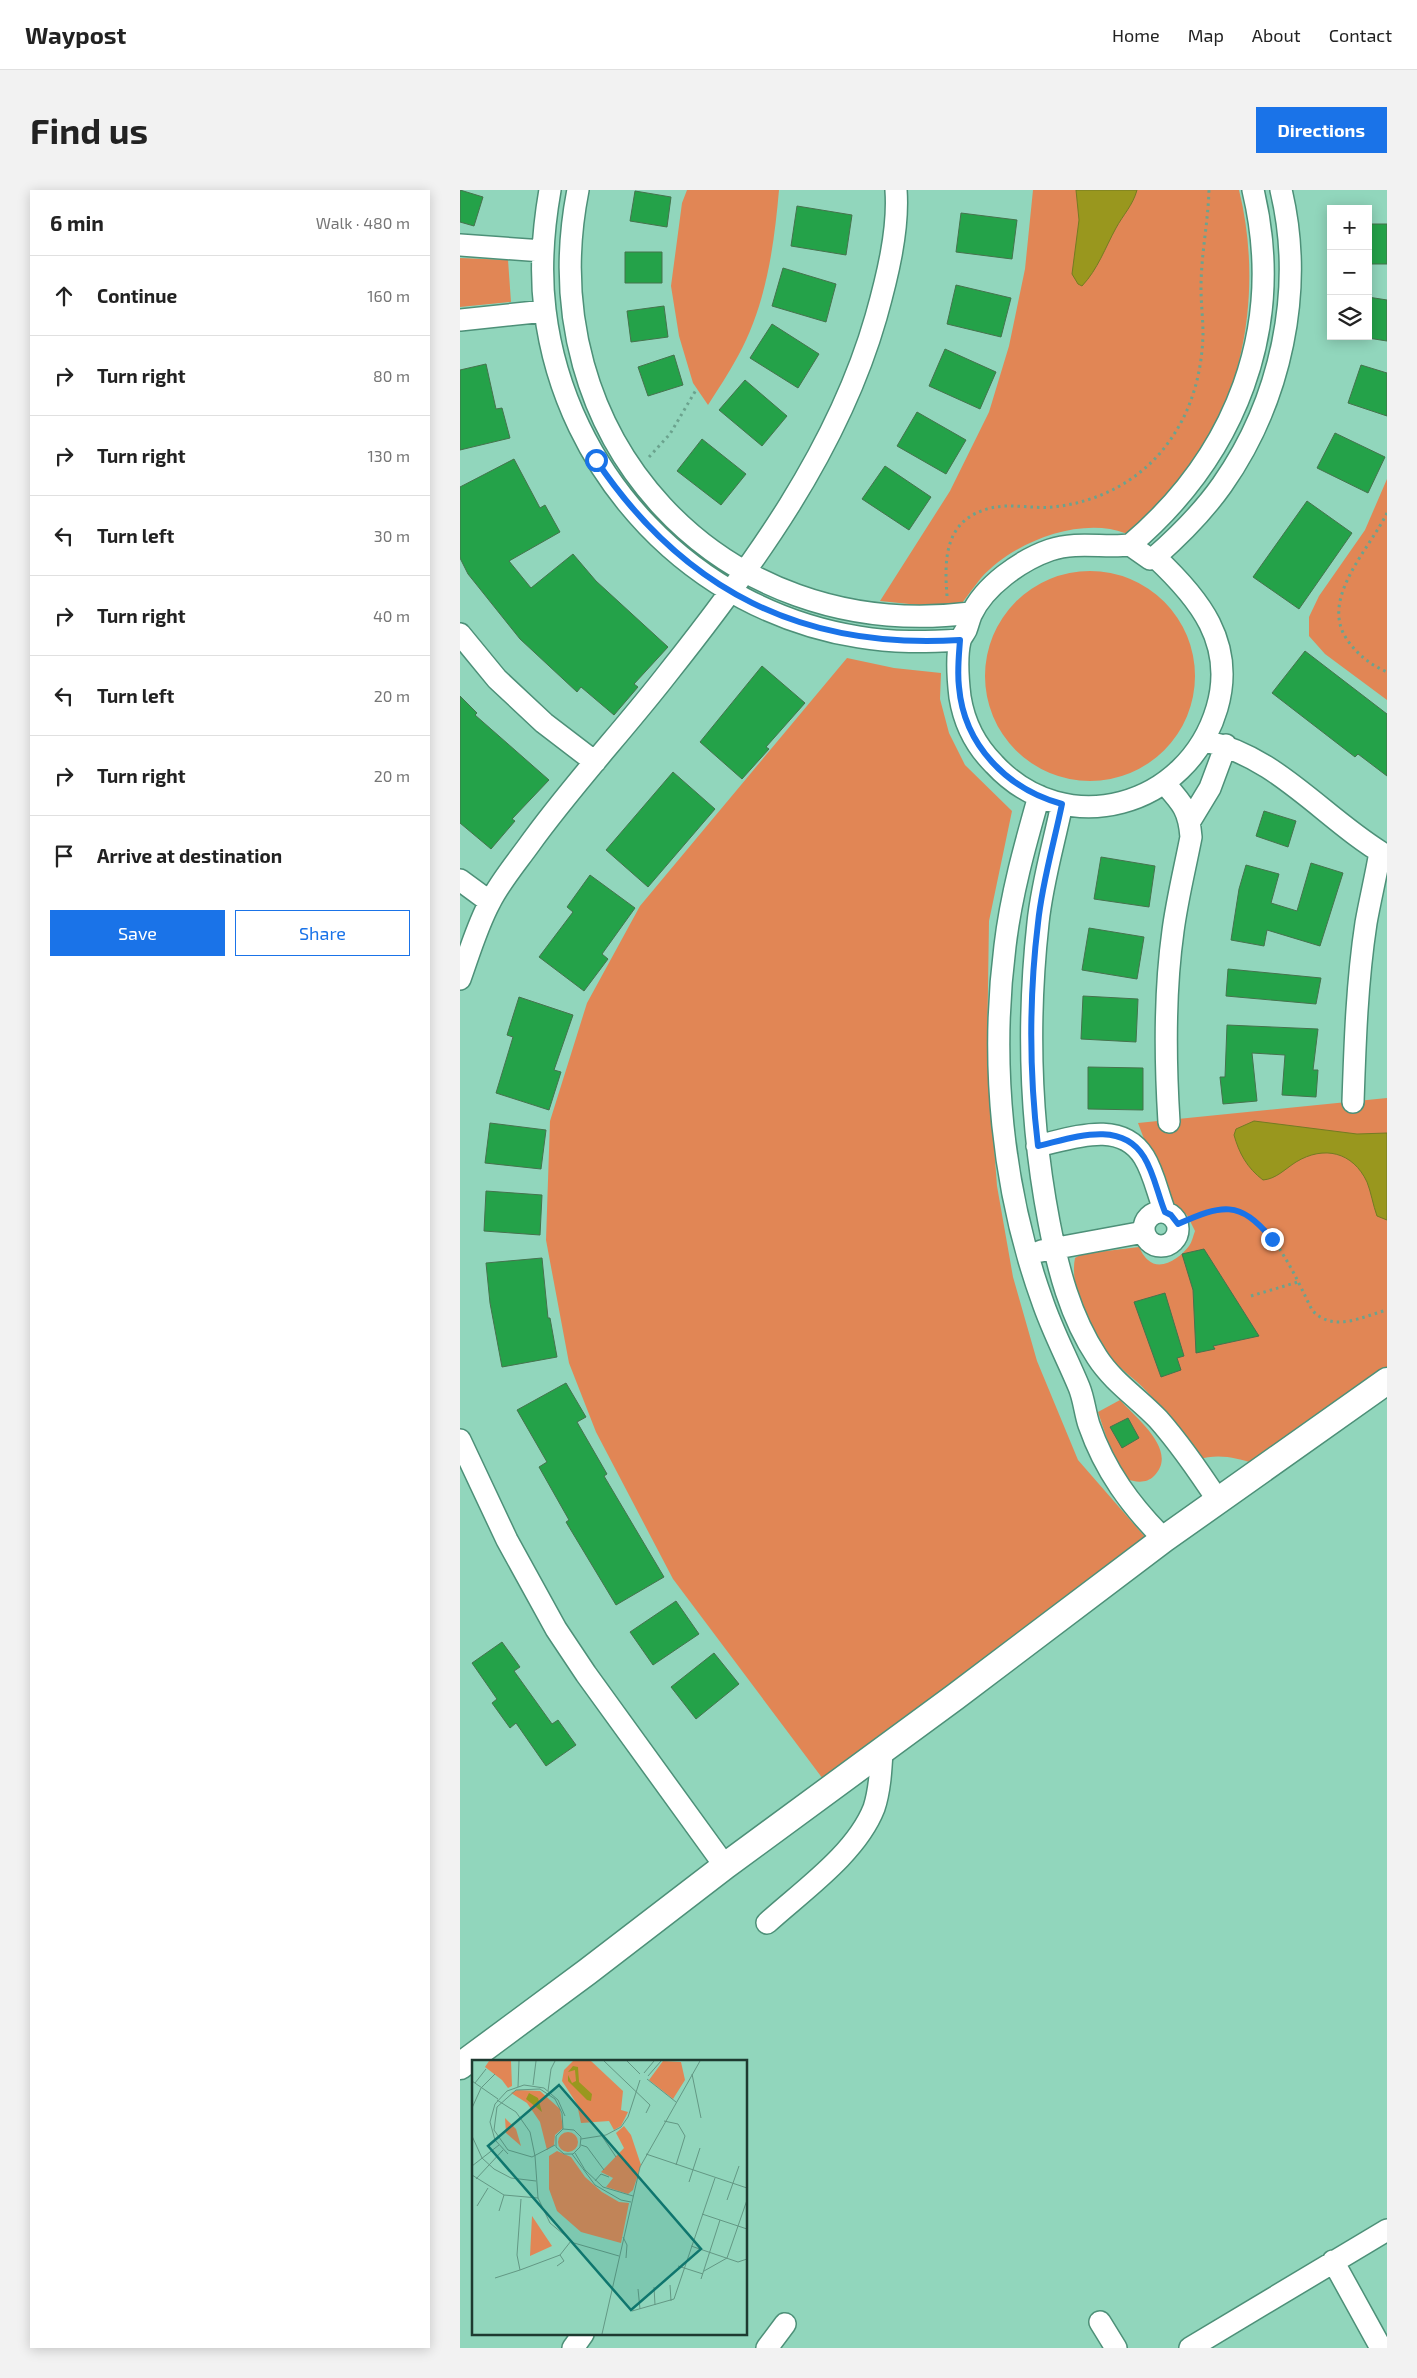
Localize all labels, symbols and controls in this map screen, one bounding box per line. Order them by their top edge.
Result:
text: Waypost [25,20,126,49]
text: Home [1112,24,1160,46]
text: Map [1188,24,1224,46]
text: About [1252,24,1301,46]
text: Contact [1329,24,1392,46]
button: Directions [1256,107,1387,153]
text: Find us [30,109,148,151]
map controls [1327,205,1372,340]
button: + [1327,205,1372,250]
text: 6 min [50,210,104,235]
text: Walk · 480 m [316,213,410,232]
button: − [1327,250,1372,295]
icon: ahead [50,282,78,310]
text: Continue [97,284,177,307]
text: 160 m [367,286,410,305]
button: layers [1327,295,1372,340]
icon: right [50,362,78,390]
text: Turn right [97,364,185,387]
text: 80 m [373,366,410,385]
icon: right [50,442,78,470]
text: Turn right [97,444,185,467]
text: 130 m [368,446,410,465]
route start [585,449,608,472]
icon: left [50,522,78,550]
text: Turn left [97,524,174,547]
text: 30 m [374,526,410,545]
icon: right [50,602,78,630]
text: Turn right [97,604,185,627]
text: 40 m [373,606,410,625]
icon: left [50,682,78,710]
text: Turn left [97,684,174,707]
text: 20 m [374,686,410,705]
icon: right [50,762,78,790]
text: Turn right [97,764,185,787]
text: 20 m [374,766,410,785]
icon: arrive [50,842,78,870]
text: Arrive at destination [97,844,282,867]
button: Save [50,910,225,956]
button: Share [235,910,410,956]
route end [1261,1228,1284,1251]
inset map [472,2060,748,2336]

